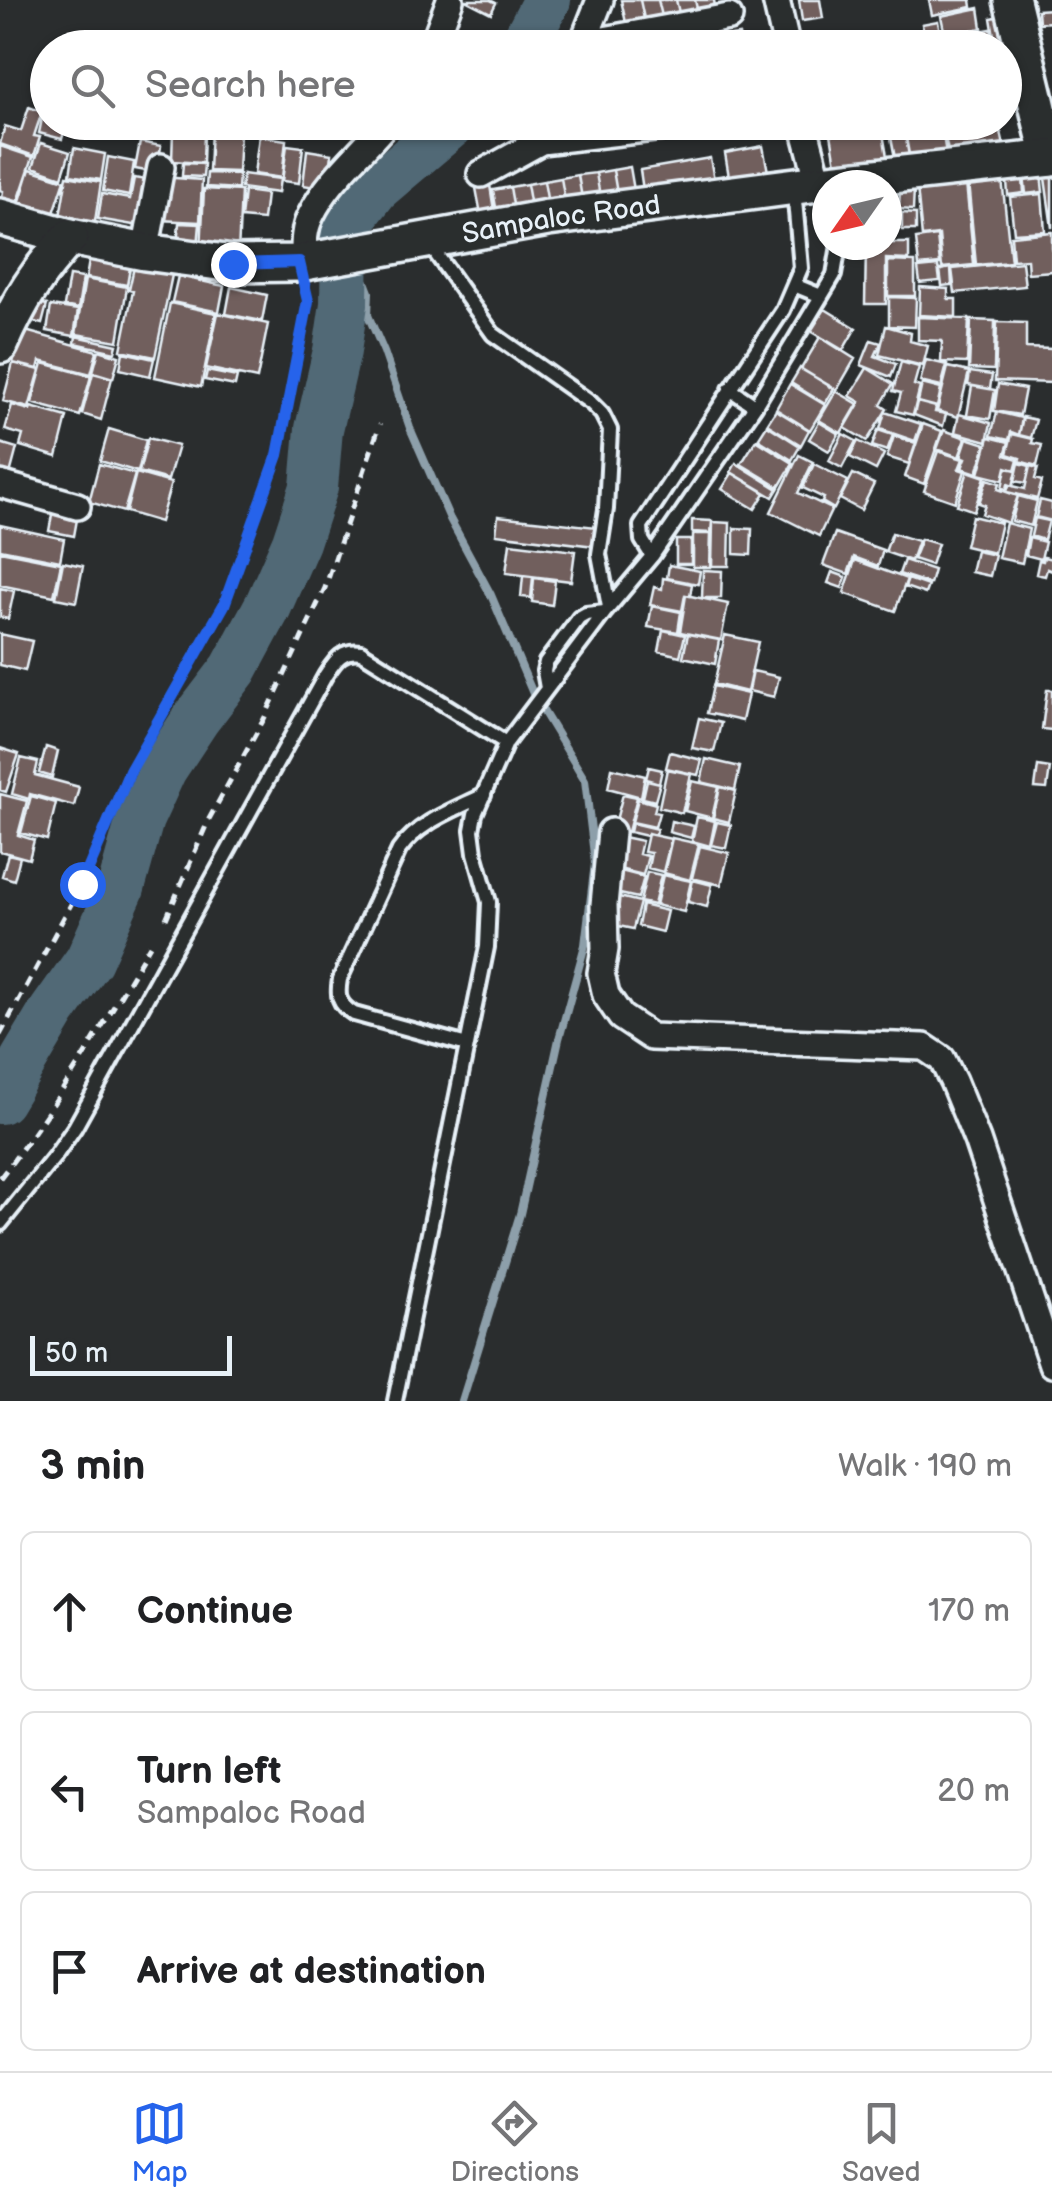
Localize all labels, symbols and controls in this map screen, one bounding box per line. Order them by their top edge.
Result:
search box [30,30,1022,140]
icon: search [65,58,120,113]
text: Search here [145,63,356,108]
north arrow [812,170,902,260]
street label: Sampaloc Road [459,189,662,251]
route end [211,242,257,288]
route start [60,862,106,908]
scale bar [30,1331,232,1376]
text: 50 m [45,1337,108,1370]
text: 3 min [40,1441,145,1492]
text: Walk · 190 m [838,1447,1012,1486]
icon: ahead [42,1584,97,1639]
text: Continue [137,1589,293,1634]
text: 170 m [928,1592,1010,1631]
text: Turn left [137,1749,281,1794]
icon: left [42,1764,97,1819]
text: 20 m [937,1772,1010,1811]
text: Sampaloc Road [137,1794,366,1833]
icon: arrive [42,1944,97,1999]
text: Arrive at destination [137,1949,486,1994]
tab: Map [131,2096,188,2189]
tab: Directions [450,2096,579,2189]
tab: Saved [842,2096,921,2189]

